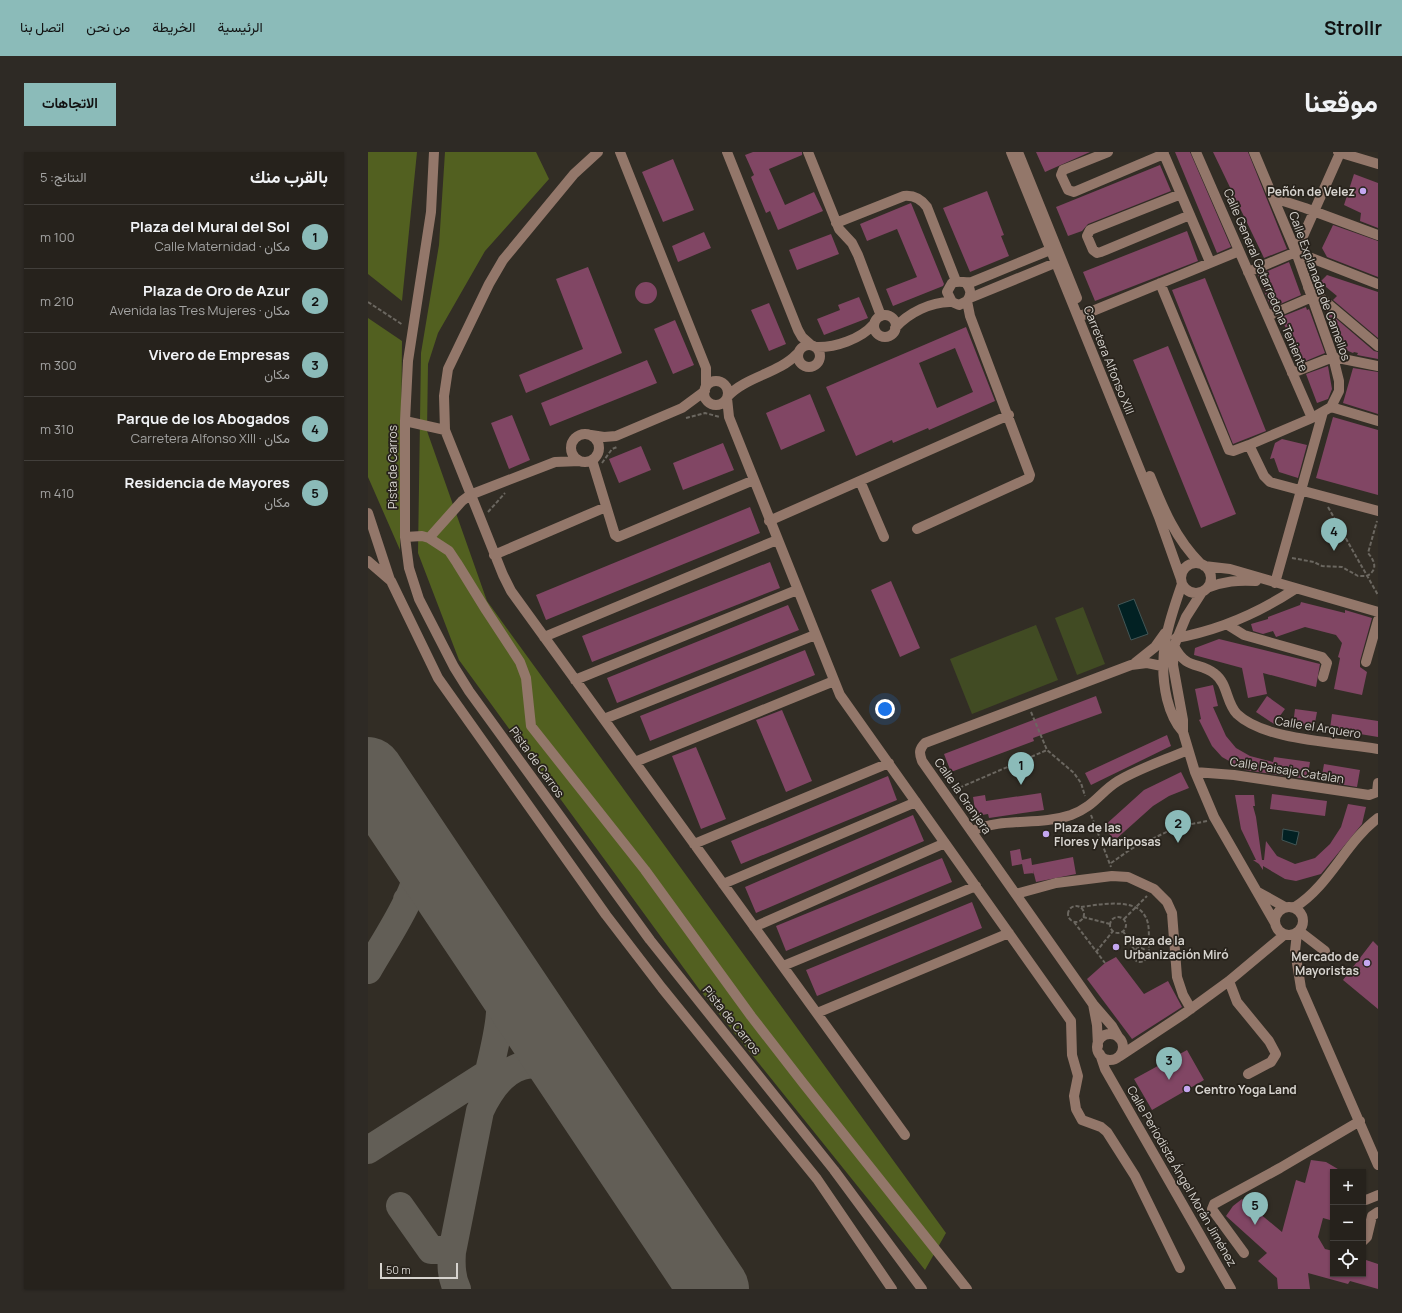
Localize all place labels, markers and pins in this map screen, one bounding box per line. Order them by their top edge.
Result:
place label: Peñón de Velez [1267,183,1355,200]
marker: Peñón de Velez [1358,186,1368,196]
pin: 4 [1321,518,1347,551]
pin: 1 [1008,752,1034,785]
pin: 2 [1165,810,1191,843]
place label: Plaza de las Flores y Mariposas [1054,819,1161,850]
marker: Plaza de las Flores y Mariposas [1041,829,1051,839]
place label: Plaza de la Urbanización Miró [1124,932,1229,963]
marker: Plaza de la Urbanización Miró [1111,942,1121,952]
place label: Mercado de Mayoristas [1291,948,1359,979]
marker: Mercado de Mayoristas [1362,958,1372,968]
pin: 3 [1156,1047,1182,1080]
place label: Centro Yoga Land [1195,1081,1297,1098]
marker: Centro Yoga Land [1182,1084,1192,1094]
pin: 5 [1242,1192,1268,1225]

